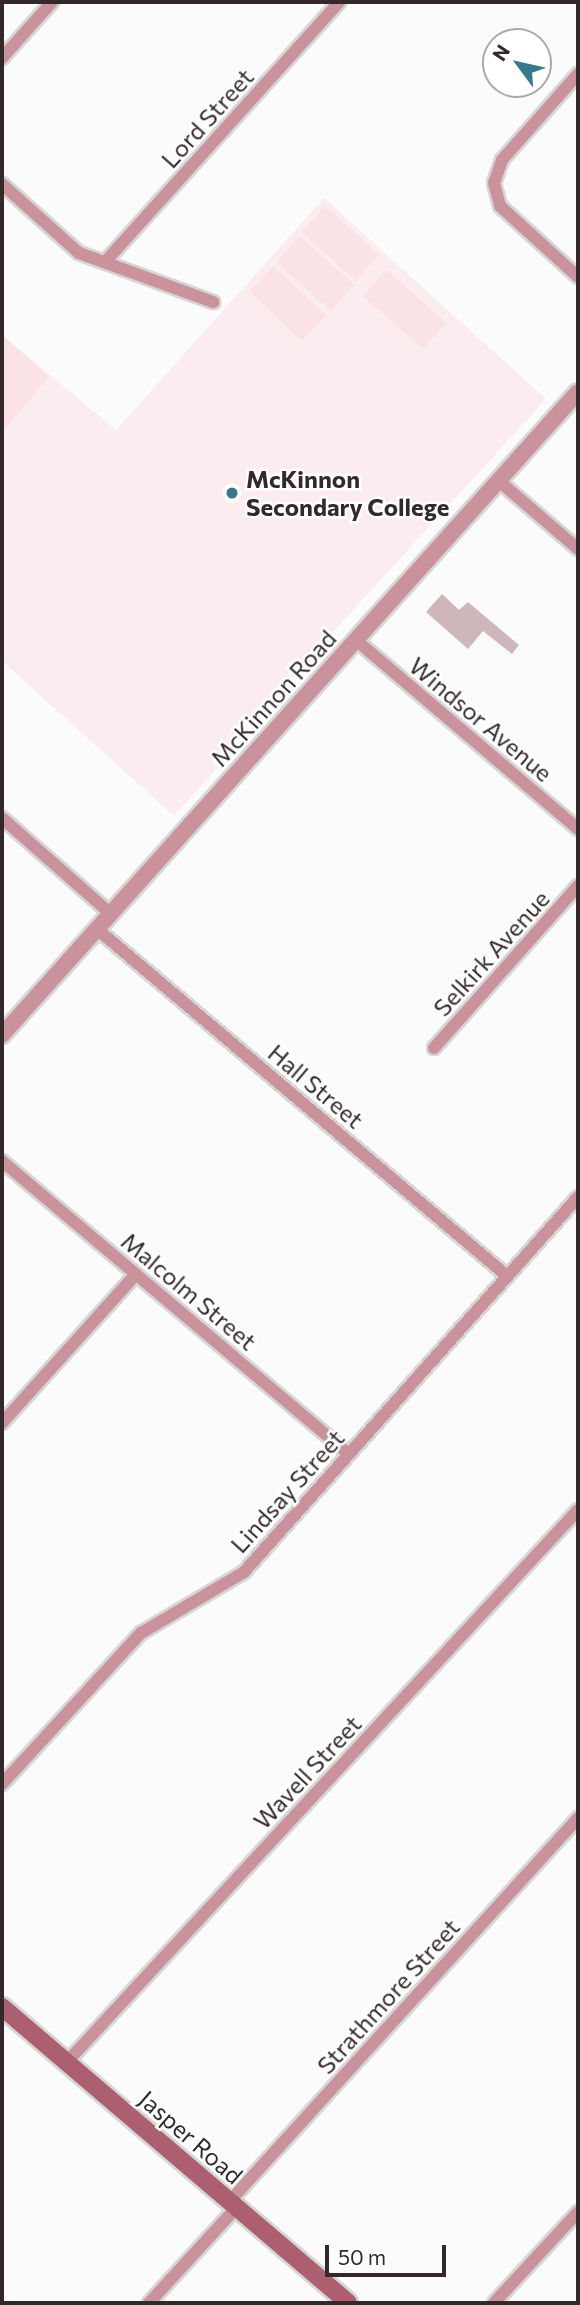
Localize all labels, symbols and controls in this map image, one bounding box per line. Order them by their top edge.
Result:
north arrow [482,28,552,98]
text: N [487,40,514,65]
street label: Lord Street [155,62,259,174]
place label: McKinnon Secondary College [246,465,449,521]
marker: McKinnon Secondary College [224,485,240,501]
street label: McKinnon Road [204,624,342,772]
street label: Windsor Avenue [404,651,558,787]
street label: Selkirk Avenue [427,884,555,1022]
street label: Hall Street [263,1038,369,1134]
street label: Malcolm Street [116,1226,262,1356]
street label: Lindsay Street [224,1424,350,1558]
street label: Wavell Street [247,1709,367,1835]
street label: Strathmore Street [311,1913,465,2079]
street label: Jasper Road [133,2084,249,2190]
scale bar [328,2232,449,2276]
text: 50 m [338,2244,386,2269]

